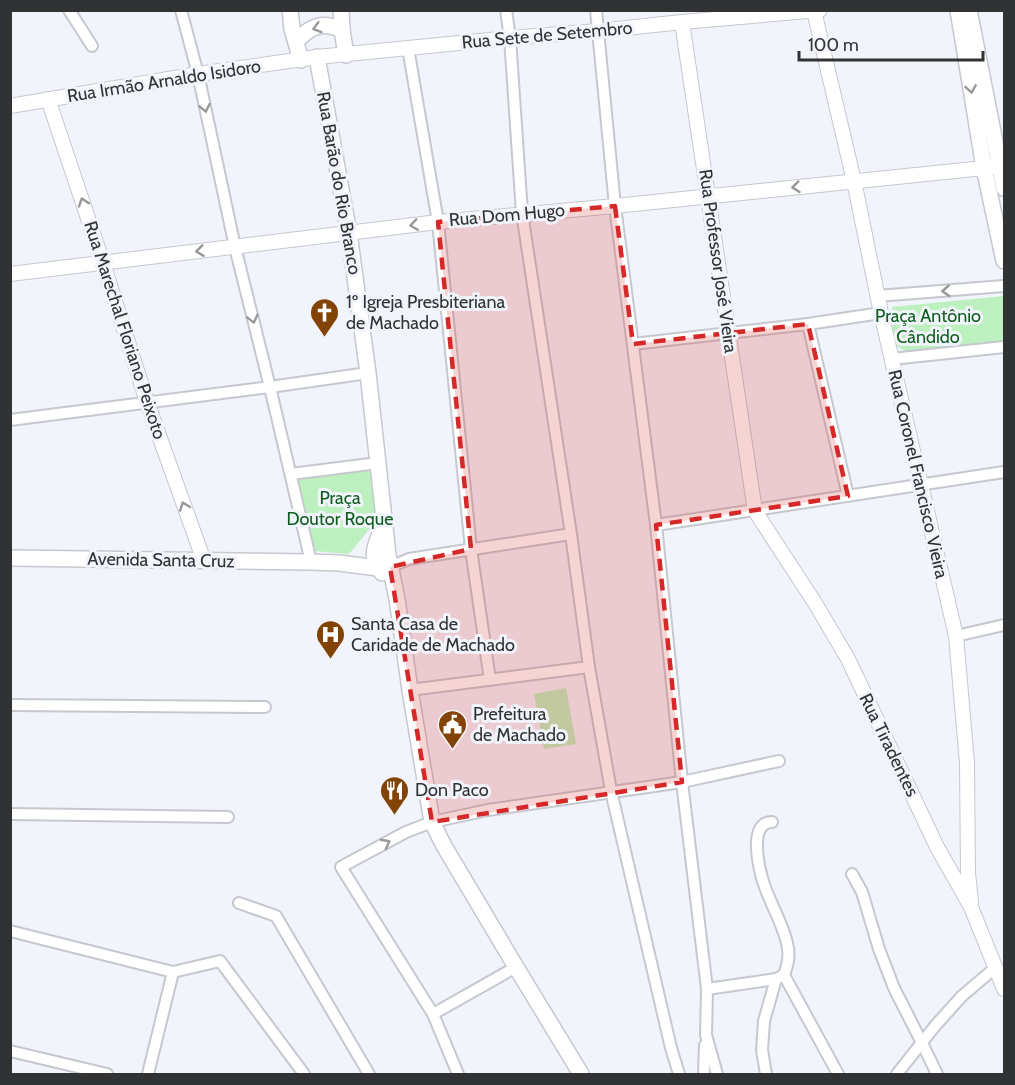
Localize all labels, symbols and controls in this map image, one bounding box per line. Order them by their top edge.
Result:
street label: Rua Sete de Setembro [461,17,633,53]
one-way arrow [312,21,323,33]
scale bar [799,24,984,62]
text: 100 m [808,34,859,56]
street label: Rua Irmão Arnaldo Isidoro [66,55,262,107]
one-way arrow [964,84,977,94]
street label: Rua Barão do Rio Branco [312,90,366,276]
one-way arrow [198,103,211,113]
street label: Rua Professor José Vieira [694,168,742,355]
one-way arrow [792,180,801,193]
one-way arrow [77,197,90,208]
street label: Rua Dom Hugo [448,199,566,231]
street label: Rua Marechal Floriano Peixoto [79,218,171,442]
one-way arrow [410,218,419,230]
one-way arrow [195,244,204,257]
one-way arrow [942,284,951,297]
place label: 1º Igreja Presbiteriana de Machado [346,291,506,334]
church icon: 1º Igreja Presbiteriana de Machado [309,296,341,338]
park label: Praça Antônio Cândido [875,305,981,348]
one-way arrow [246,313,258,324]
street label: Rua Coronel Francisco Vieira [883,367,953,581]
park label: Praça Doutor Roque [286,487,394,530]
one-way arrow [179,501,192,512]
street label: Avenida Santa Cruz [87,548,235,572]
place label: Santa Casa de Caridade de Machado [351,613,515,656]
hospital icon: Santa Casa de Caridade de Machado [314,618,346,660]
street label: Rua Tiradentes [855,690,923,800]
place label: Prefeitura de Machado [473,703,566,746]
public building icon: Prefeitura de Machado [436,708,468,750]
restaurant icon: Don Paco [378,774,410,816]
place label: Don Paco [415,779,489,801]
one-way arrow [380,839,390,850]

